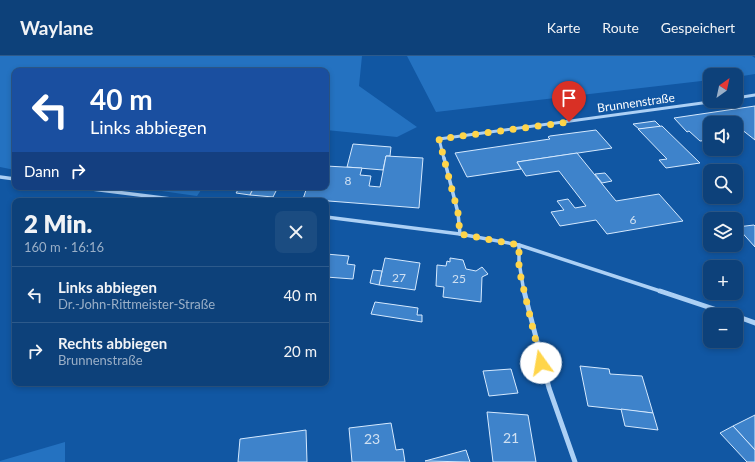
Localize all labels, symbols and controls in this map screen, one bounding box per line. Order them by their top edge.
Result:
text: Waylane [20,16,93,39]
text: Karte [547,19,580,36]
text: Route [602,19,639,36]
text: Gespeichert [661,19,735,36]
north arrow [703,68,743,108]
map controls [703,68,743,348]
pin [552,81,586,122]
text: 40 m [90,82,153,116]
icon: left [24,84,76,136]
icon: arrive [558,87,580,109]
street label: Brunnenstraße [596,90,676,115]
text: Links abbiegen [90,116,207,138]
button: sound [703,116,743,156]
icon: right [67,160,89,182]
text: Dann [24,162,59,180]
button: search [703,164,743,204]
house number: 8 [345,173,352,188]
text: 2 Min. [24,209,92,238]
button: close [275,211,317,253]
house number: 6 [630,212,637,227]
button: layers [703,212,743,252]
text: 160 m · 16:16 [24,239,104,255]
button: + [703,260,743,300]
house number: 27 [392,270,406,285]
house number: 25 [452,271,466,286]
text: Links abbiegen [58,278,157,296]
icon: left [24,284,46,306]
text: 40 m [283,286,317,304]
text: Dr.-John-Rittmeister-Straße [58,296,215,312]
button: − [703,308,743,348]
text: Rechts abbiegen [58,334,167,352]
icon: right [24,340,46,362]
text: 20 m [283,342,317,360]
position arrow [520,342,562,384]
text: Brunnenstraße [58,352,143,368]
house number: 21 [503,429,519,446]
house number: 23 [364,430,380,447]

